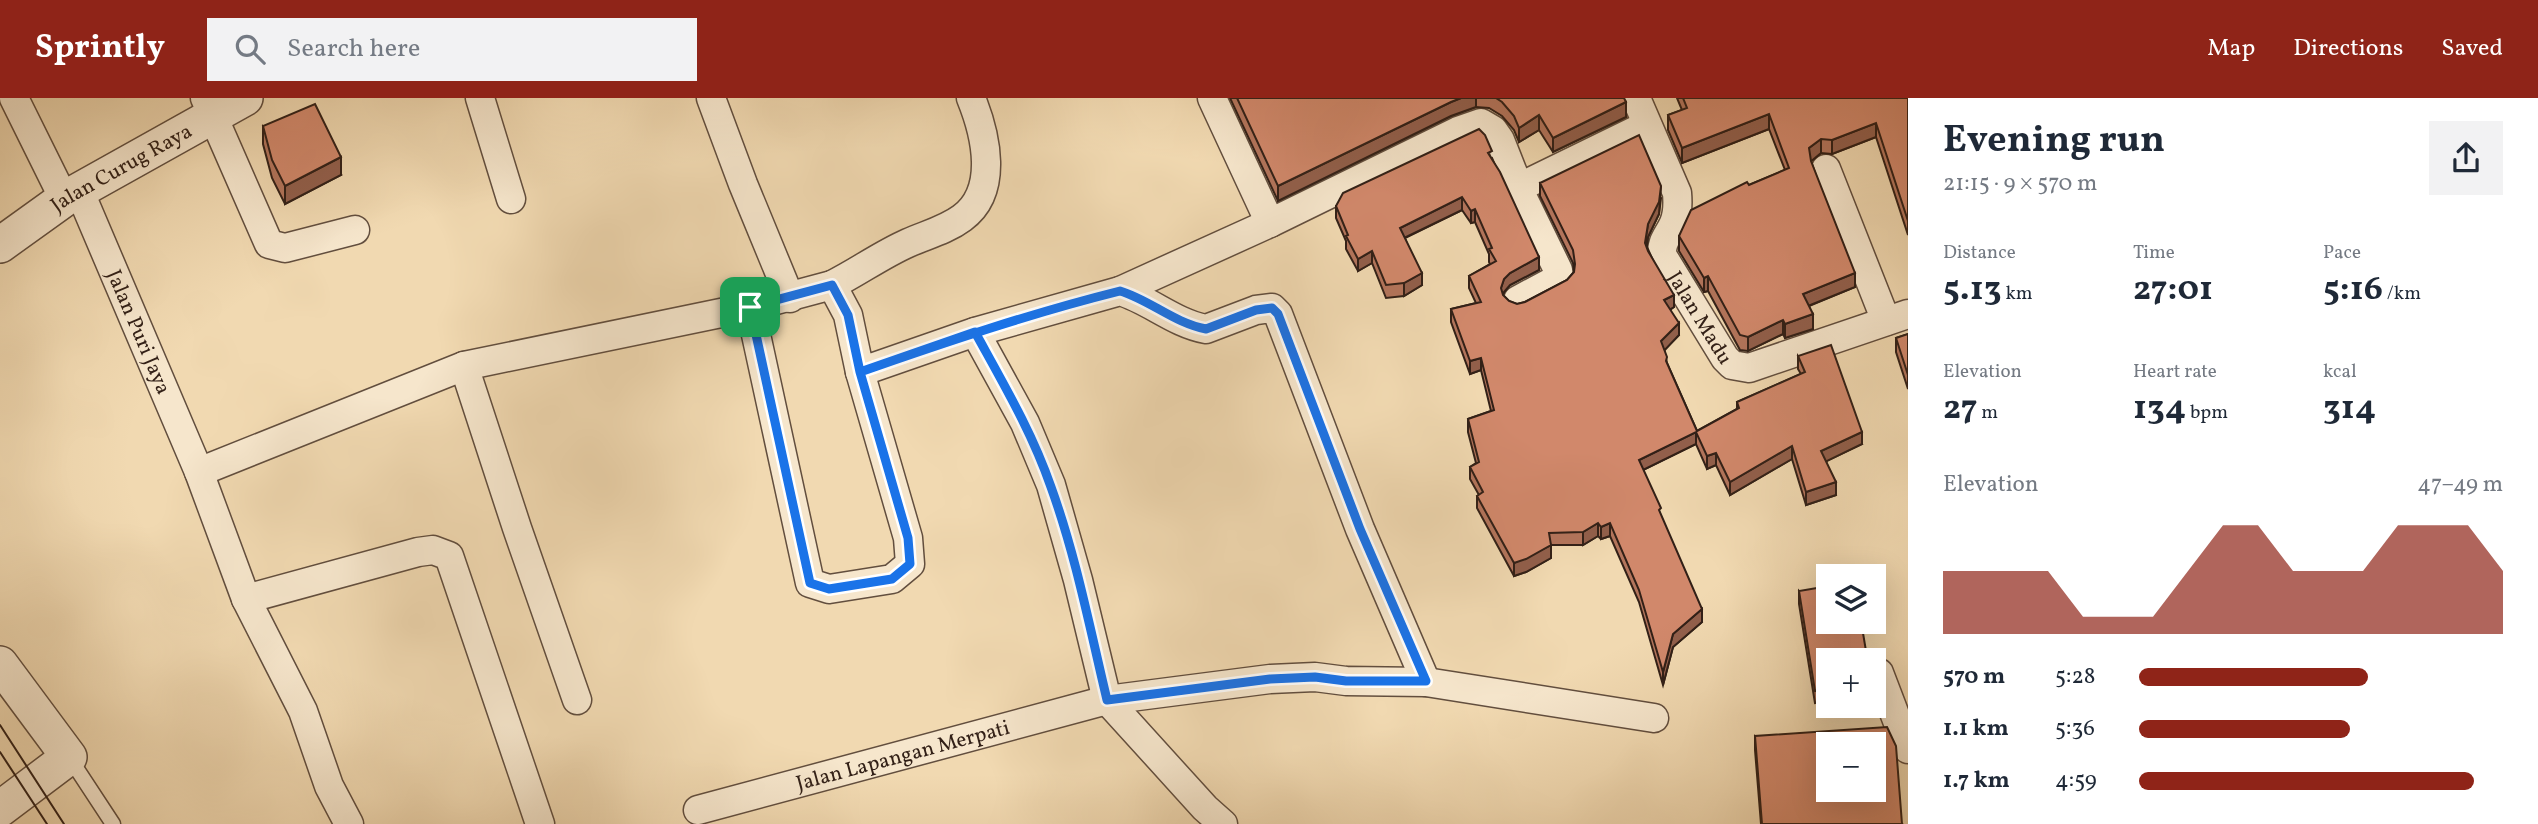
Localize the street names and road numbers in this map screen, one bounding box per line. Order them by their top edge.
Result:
street label: Jalan Curug Raya [45,117,198,220]
street label: Jalan Puri Jaya [99,265,177,399]
street label: Jalan Madu [1659,266,1739,371]
street label: Jalan Lapangan Merpati [793,714,1013,799]

